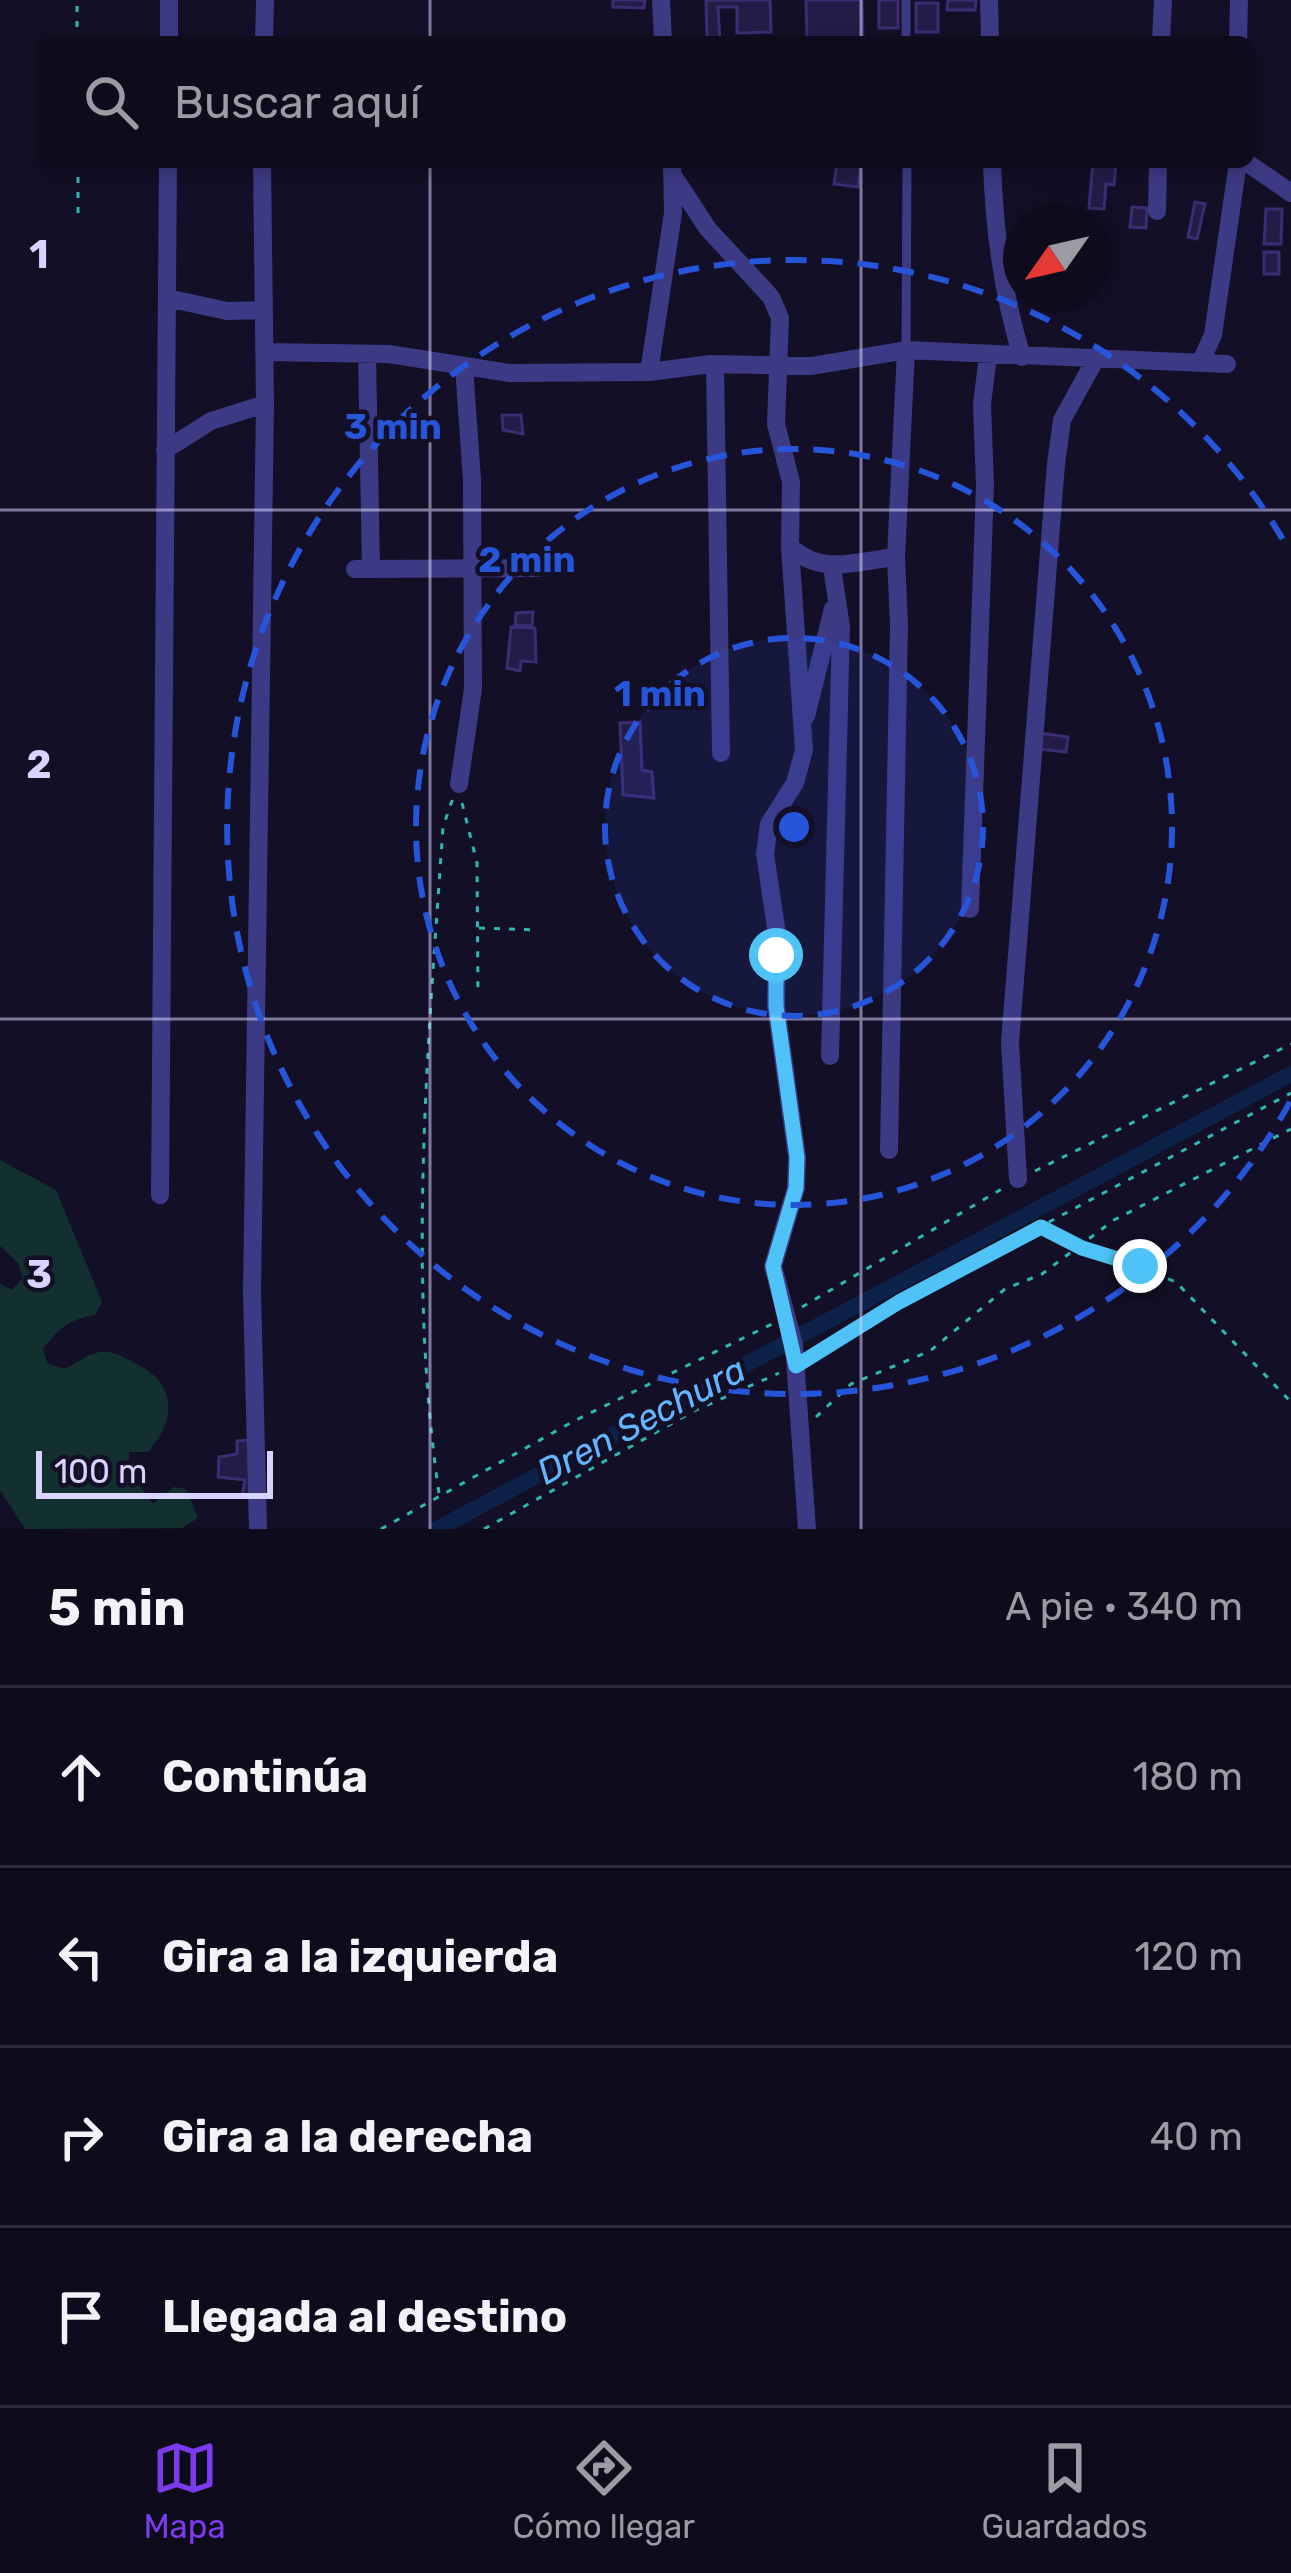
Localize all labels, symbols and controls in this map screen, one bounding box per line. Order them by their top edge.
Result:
search box [36,36,1255,168]
icon: search [78,69,144,135]
text: Buscar aquí [174,76,421,129]
north arrow [1003,204,1111,312]
text: 1 [29,232,49,278]
text: 3 min [344,405,442,448]
text: 2 min [478,538,576,581]
text: 1 min [614,672,706,715]
text: 2 [26,742,52,788]
centre of rings [773,806,815,848]
route start [749,928,803,982]
route end [1113,1239,1167,1293]
text: 3 [26,1252,52,1298]
water label: Dren Sechura [530,1347,753,1493]
scale bar [36,1445,273,1498]
text: 100 m [54,1452,147,1491]
text: 5 min [48,1577,186,1638]
text: A pie · 340 m [1005,1584,1243,1630]
icon: ahead [48,1744,114,1810]
text: Continúa [162,1750,368,1803]
text: 180 m [1133,1754,1243,1800]
icon: left [48,1924,114,1990]
text: Gira a la izquierda [162,1930,558,1983]
text: 120 m [1134,1934,1243,1980]
icon: right [48,2104,114,2170]
text: Gira a la derecha [162,2110,533,2163]
text: 40 m [1150,2114,1243,2160]
icon: arrive [48,2284,114,2350]
text: Llegada al destino [162,2290,567,2343]
tab: Mapa [143,2435,226,2546]
tab: Cómo llegar [513,2435,695,2546]
tab: Guardados [982,2435,1148,2546]

